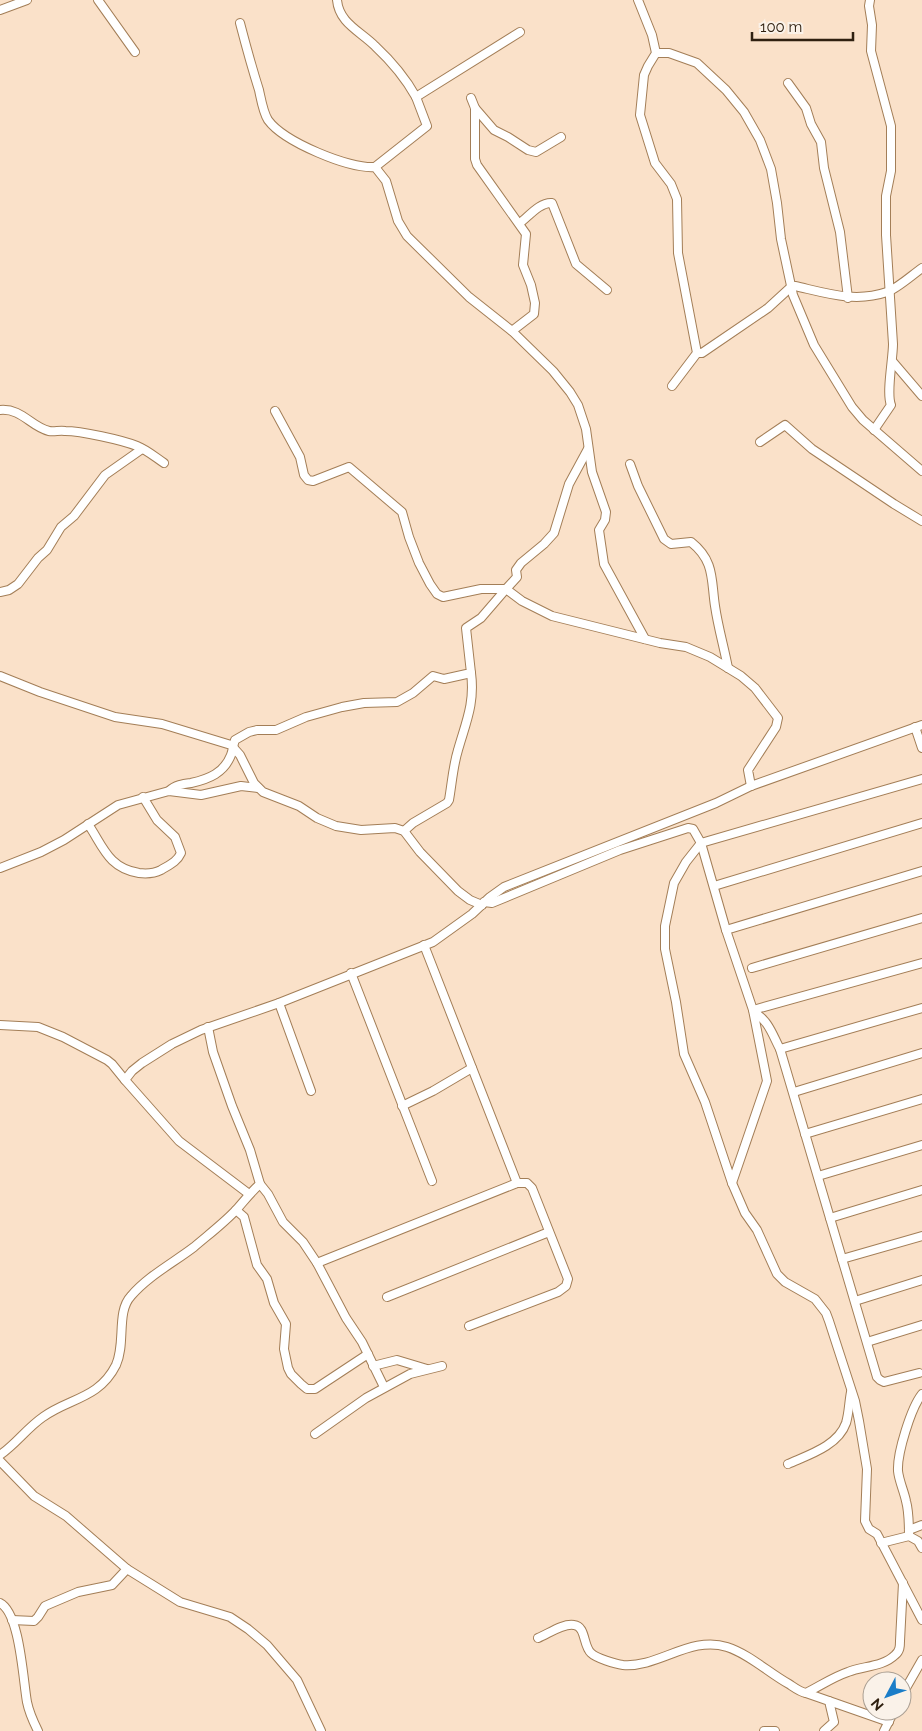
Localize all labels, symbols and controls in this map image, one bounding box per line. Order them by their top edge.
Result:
scale bar [752,10,853,42]
text: 100 m [760,18,802,36]
north arrow [862,1671,912,1721]
text: N [868,1695,887,1714]

